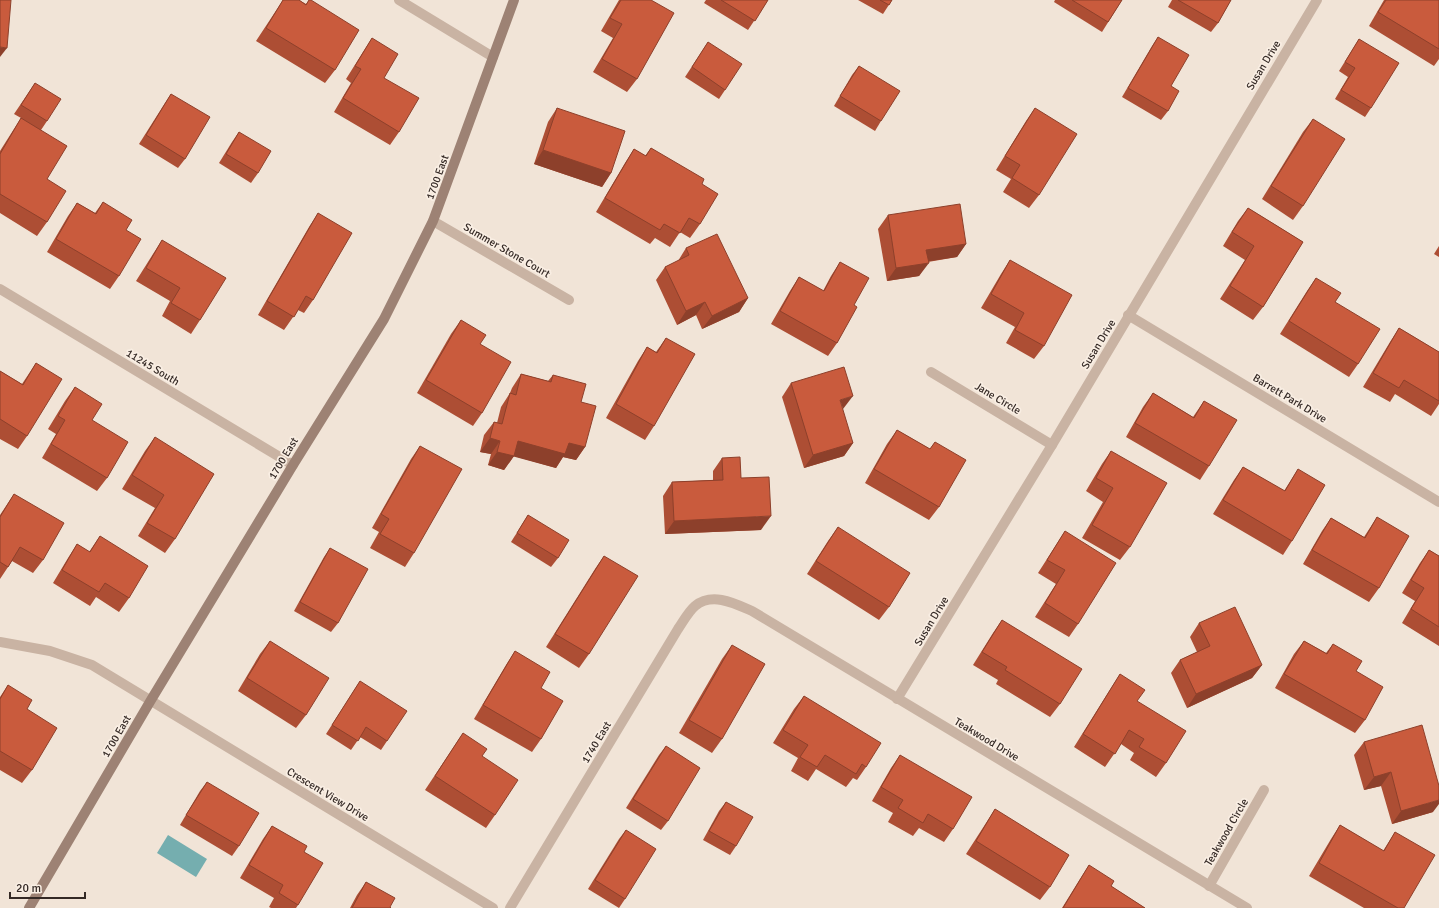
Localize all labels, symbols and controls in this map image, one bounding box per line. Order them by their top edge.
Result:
street label: Susan Drive [1244,38,1283,92]
street label: 1700 East [423,153,452,201]
street label: Summer Stone Court [461,220,552,281]
street label: Susan Drive [1079,317,1118,371]
street label: 11245 South [124,346,182,388]
street label: Barrett Park Drive [1250,371,1329,426]
street label: Jane Circle [972,380,1023,417]
street label: 1700 East [266,435,301,482]
street label: Susan Drive [912,594,951,648]
street label: 1700 East [99,713,134,760]
street label: Teakwood Drive [952,715,1021,764]
street label: 1740 East [579,719,614,766]
street label: Crescent View Drive [284,765,371,824]
street label: Teakwood Circle [1202,796,1251,868]
scale bar [10,874,85,900]
text: 20 m [16,881,41,896]

